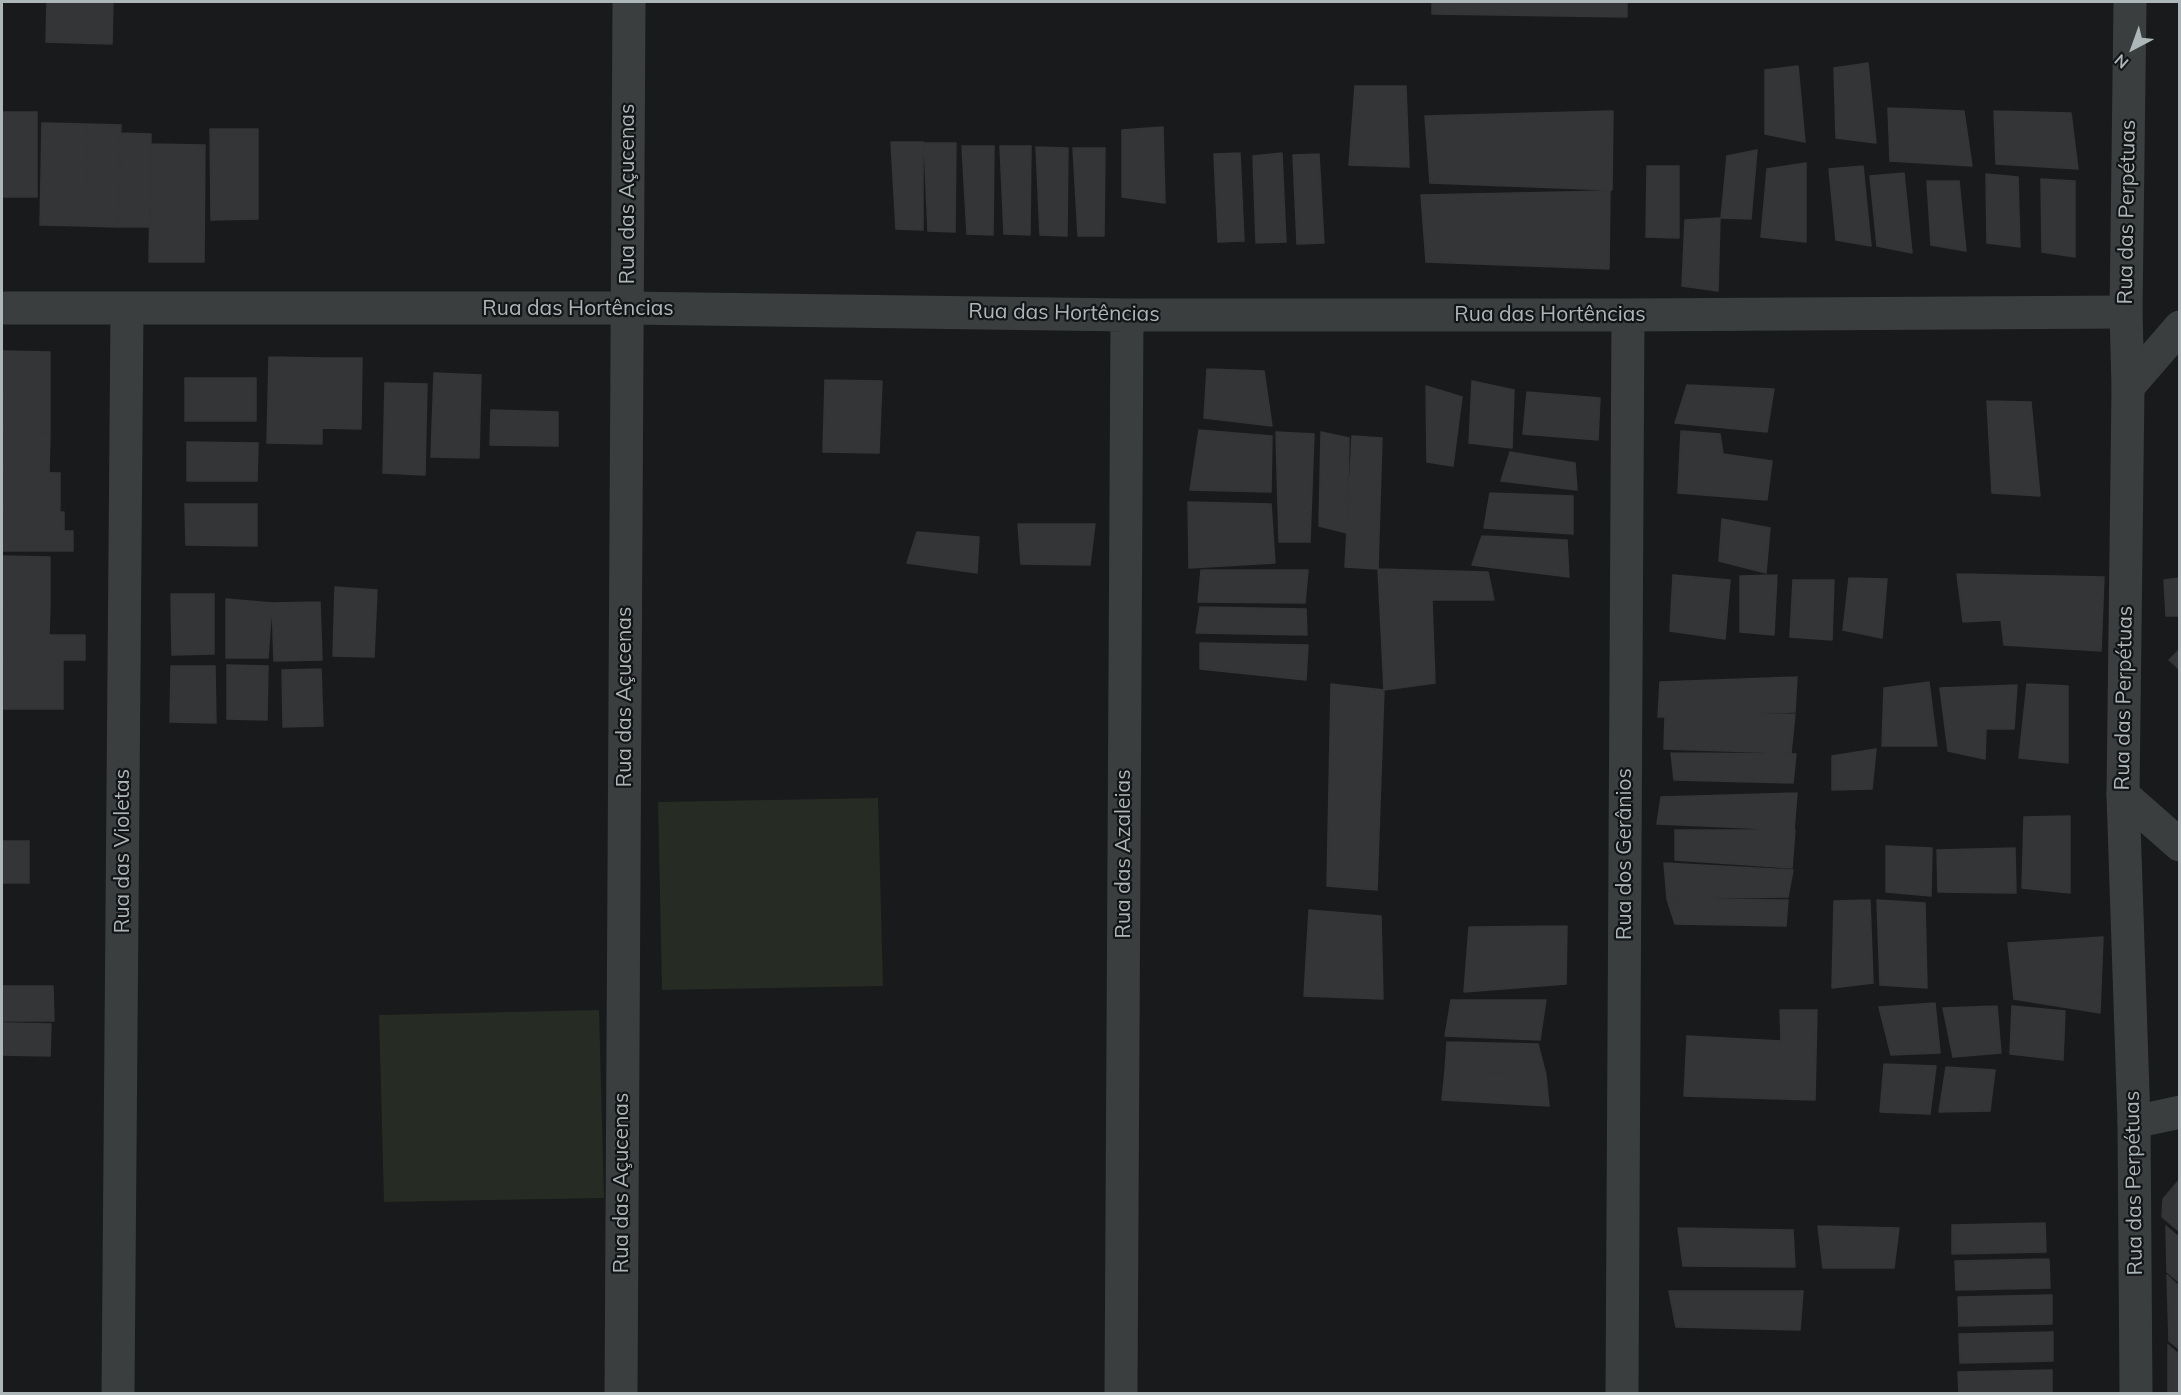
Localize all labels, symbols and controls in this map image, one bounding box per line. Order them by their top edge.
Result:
north arrow [2103,18,2163,78]
text: N [2110,50,2132,73]
street label: Rua das Açucenas [615,104,641,284]
street label: Rua das Perpétuas [2113,120,2141,304]
street label: Rua das Hortências [482,296,674,322]
street label: Rua das Hortências [968,299,1160,327]
street label: Rua das Hortências [1454,302,1646,328]
street label: Rua das Perpétuas [2110,606,2138,790]
street label: Rua das Açucenas [612,607,638,787]
street label: Rua dos Gerânios [1612,768,1638,940]
street label: Rua das Violetas [110,769,136,933]
street label: Rua das Azaleias [1111,769,1137,939]
street label: Rua das Perpétuas [2120,1091,2148,1275]
street label: Rua das Açucenas [609,1093,635,1273]

